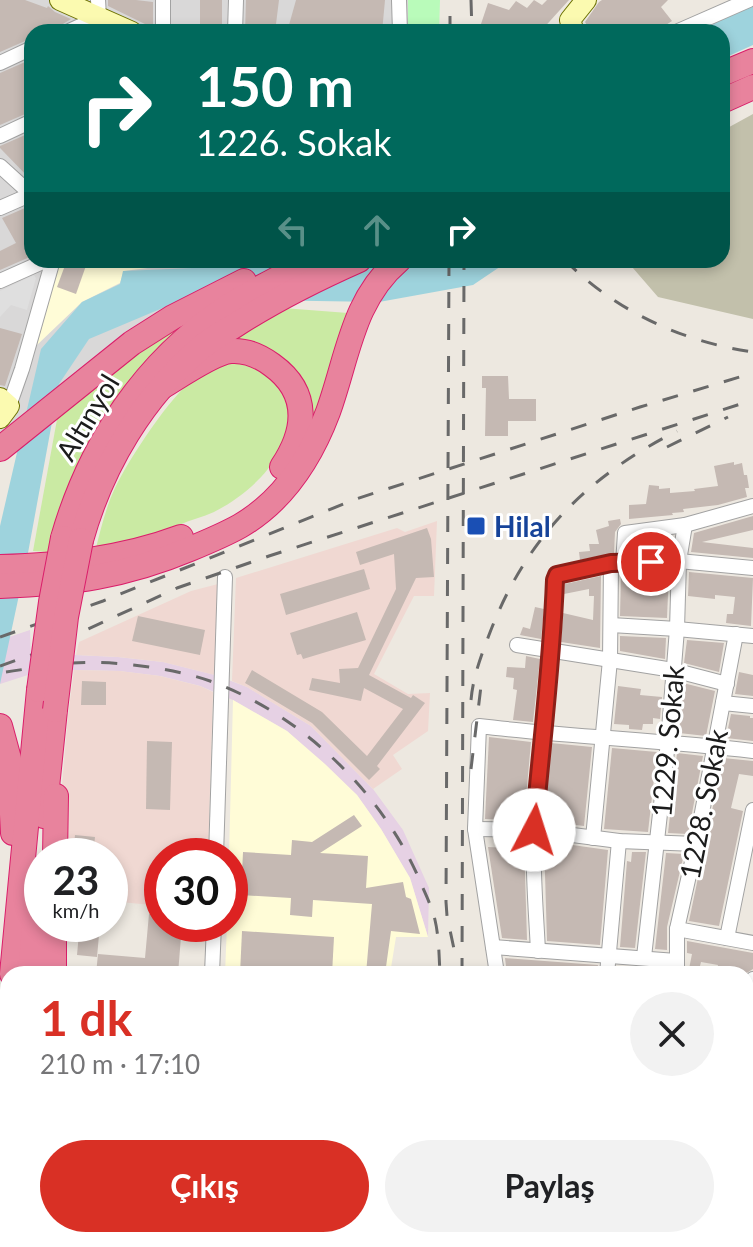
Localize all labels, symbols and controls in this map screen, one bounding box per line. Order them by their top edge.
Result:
text: 150 m [196,52,354,119]
icon: right [64,56,168,160]
text: 1226. Sokak [196,120,392,164]
icon: left [271,208,315,252]
icon: ahead [355,208,399,252]
icon: right [439,208,483,252]
street label: Altınyol [48,368,126,466]
place label: Hilal [494,509,551,543]
marker: Hilal [465,515,487,537]
pin [617,528,685,596]
icon: arrive [629,540,673,584]
street label: 1229. Sokak [643,663,691,818]
street label: 1228. Sokak [672,725,734,882]
position arrow [492,788,576,872]
speed limit sign: 30 [144,838,248,942]
text: 23 [53,856,99,904]
text: km/h [53,898,99,922]
text: 1 dk [40,989,132,1046]
button: close [630,992,714,1076]
text: 210 m · 17:10 [40,1048,200,1080]
button: Çıkış [40,1140,369,1232]
button: Paylaş [385,1140,714,1232]

